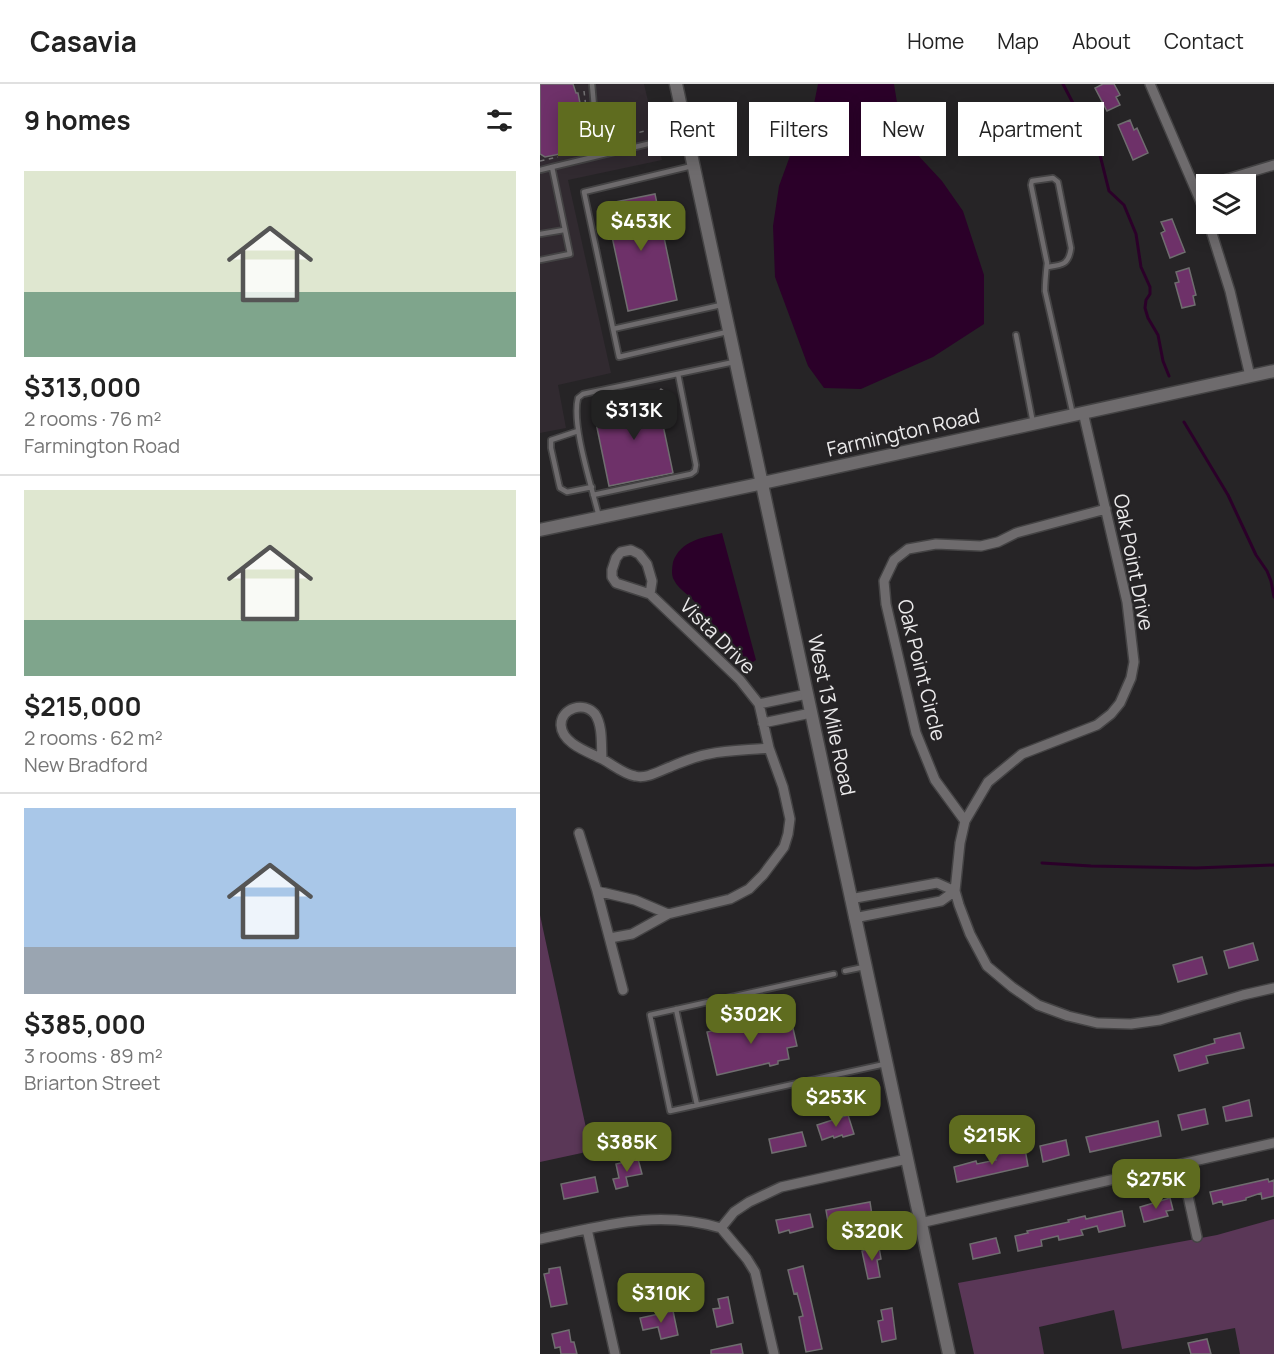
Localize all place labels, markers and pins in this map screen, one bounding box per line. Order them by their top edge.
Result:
pin: $453K [599,201,683,252]
pin: $313K [592,390,676,441]
pin: $302K [709,994,793,1045]
pin: $253K [794,1077,878,1128]
pin: $215K [950,1115,1034,1166]
pin: $385K [585,1122,669,1173]
pin: $275K [1114,1159,1198,1210]
pin: $320K [830,1211,914,1262]
pin: $310K [619,1273,703,1324]

